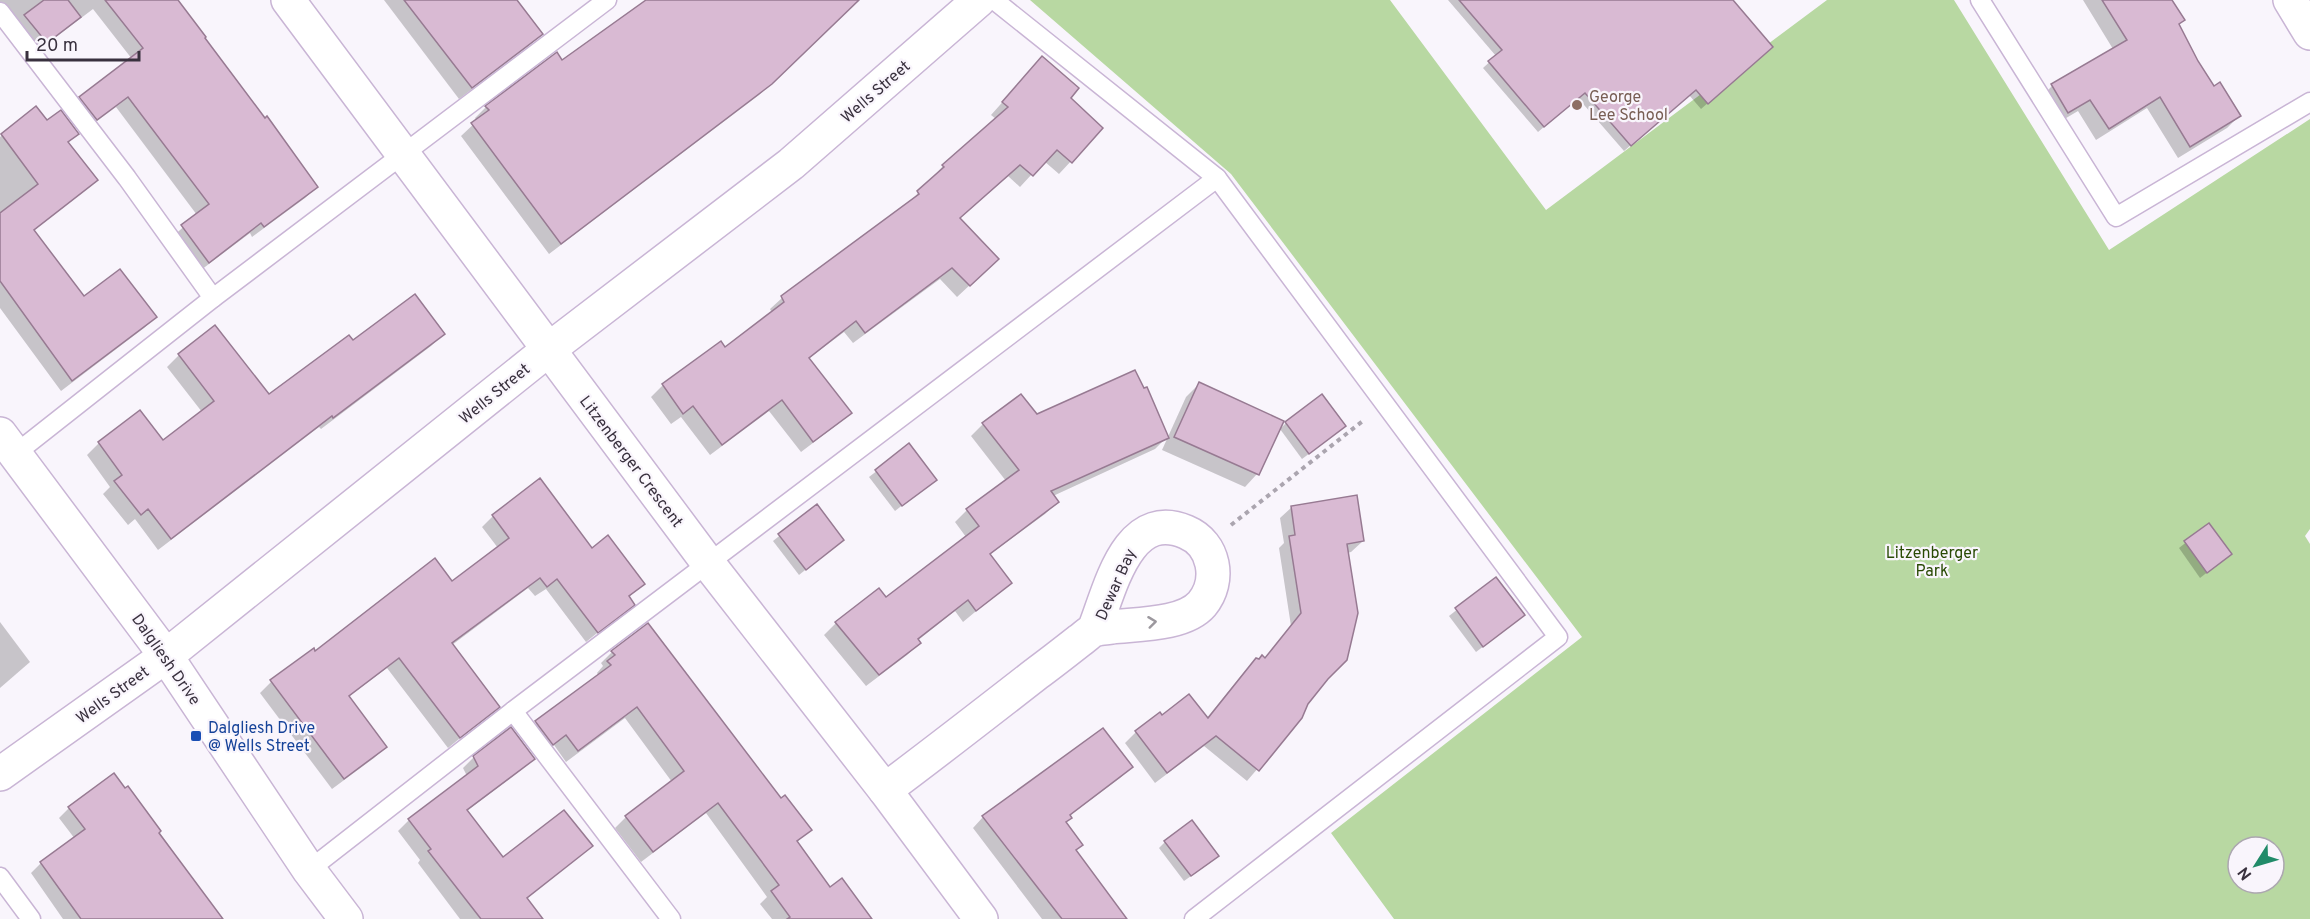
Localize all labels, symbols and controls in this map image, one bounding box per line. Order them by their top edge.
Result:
scale bar [27,24,140,62]
text: 20 m [36,35,78,58]
street label: Wells Street [838,57,915,128]
place label: George Lee School [1589,88,1668,126]
marker: George Lee School [1570,98,1584,112]
street label: Wells Street [456,360,535,429]
street label: Litzenberger Crescent [574,392,686,532]
park label: Litzenberger Park [1886,544,1978,582]
street label: Dewar Bay [1092,546,1142,624]
street label: Dalgliesh Drive [126,611,204,710]
one-way arrow [1148,617,1157,629]
street label: Wells Street [73,662,154,729]
place label: Dalgliesh Drive @ Wells Street [208,719,315,757]
marker: Dalgliesh Drive @ Wells Street [189,729,203,743]
north arrow [2226,835,2286,895]
text: N [2234,862,2257,883]

